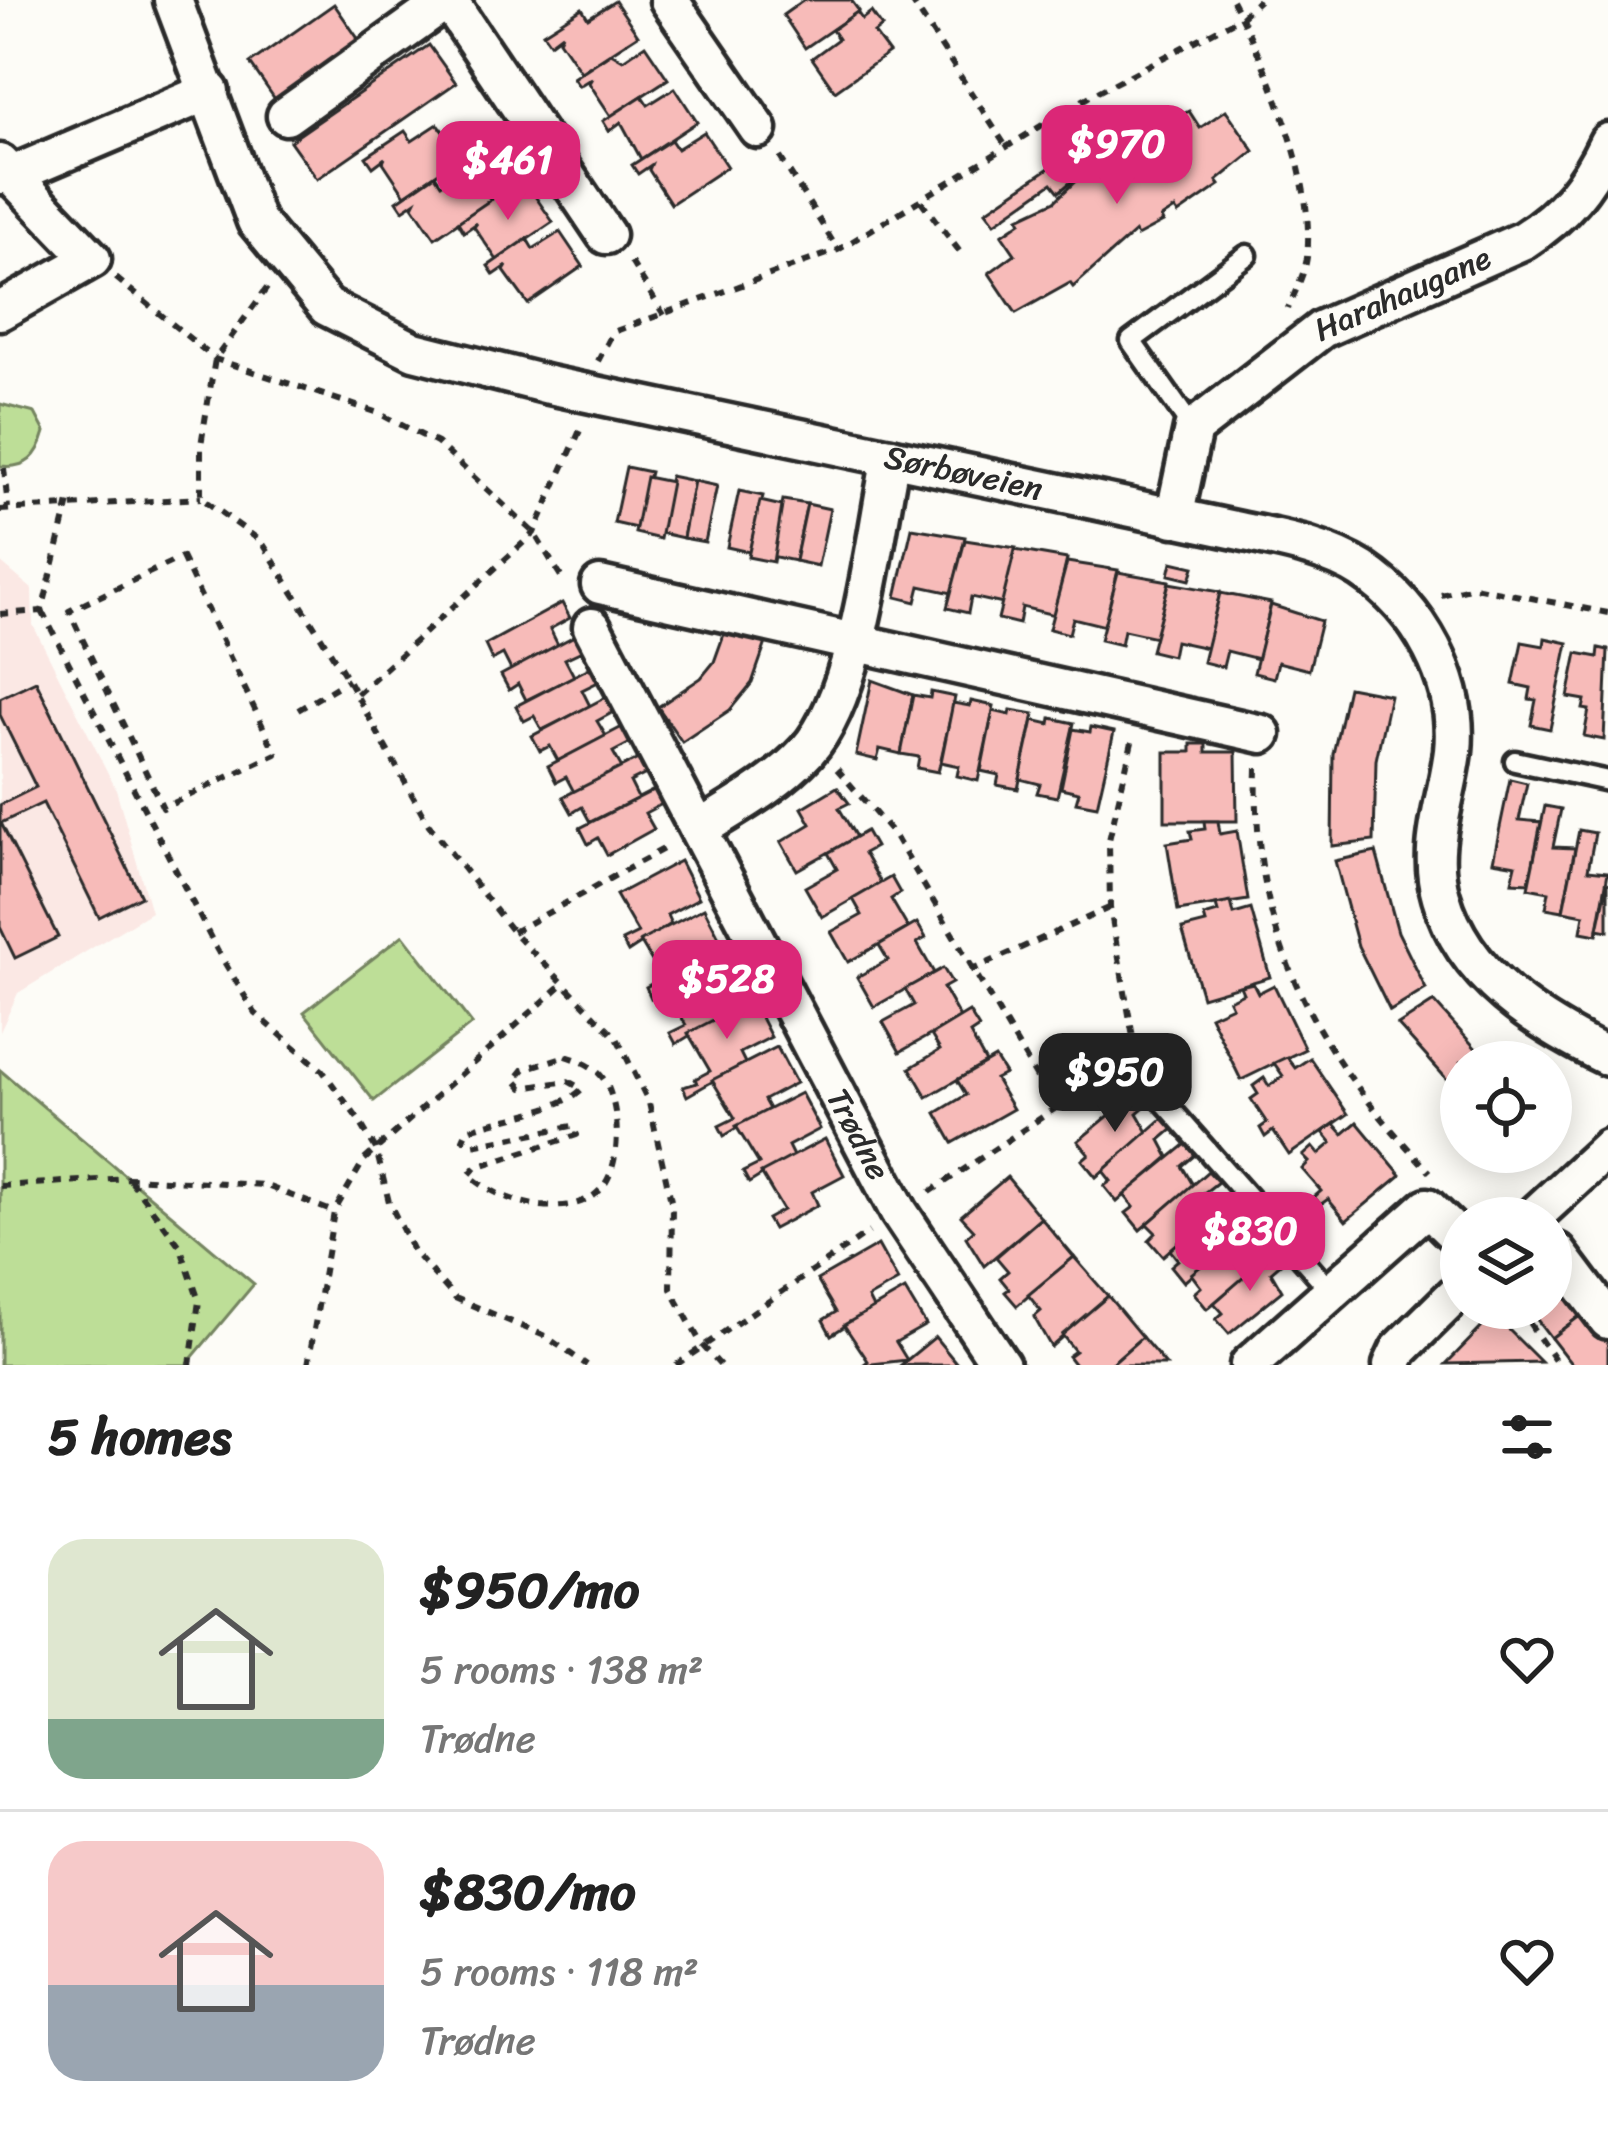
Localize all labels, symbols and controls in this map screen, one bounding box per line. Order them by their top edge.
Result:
pin: $970 [1046,105,1188,207]
text: $970 [1068,109,1166,178]
pin: $461 [437,121,579,223]
text: $461 [463,125,553,194]
street label: Harahaugane [1304,229,1500,358]
street label: Sørbøveien [879,428,1048,518]
pin: $528 [656,940,798,1042]
text: $528 [679,944,775,1013]
pin: $950 [1044,1033,1186,1135]
text: $950 [1066,1037,1164,1106]
map controls [1440,1041,1572,1329]
button: locate [1440,1041,1572,1173]
street label: Trødne [810,1078,907,1191]
pin: $830 [1179,1192,1321,1294]
text: $830 [1202,1196,1298,1265]
button: layers [1440,1197,1572,1329]
text: 5 homes [48,1392,231,1482]
icon: filters [1494,1404,1560,1470]
text: $950/mo [420,1545,639,1635]
icon: home [144,1587,288,1731]
icon: heart [1494,1626,1560,1692]
text: 5 rooms · 138 m² [420,1635,703,1704]
text: Trødne [420,1704,536,1773]
text: $830/mo [420,1847,636,1937]
icon: home [144,1889,288,2033]
icon: heart [1494,1928,1560,1994]
text: 5 rooms · 118 m² [420,1937,699,2006]
text: Trødne [420,2006,536,2075]

